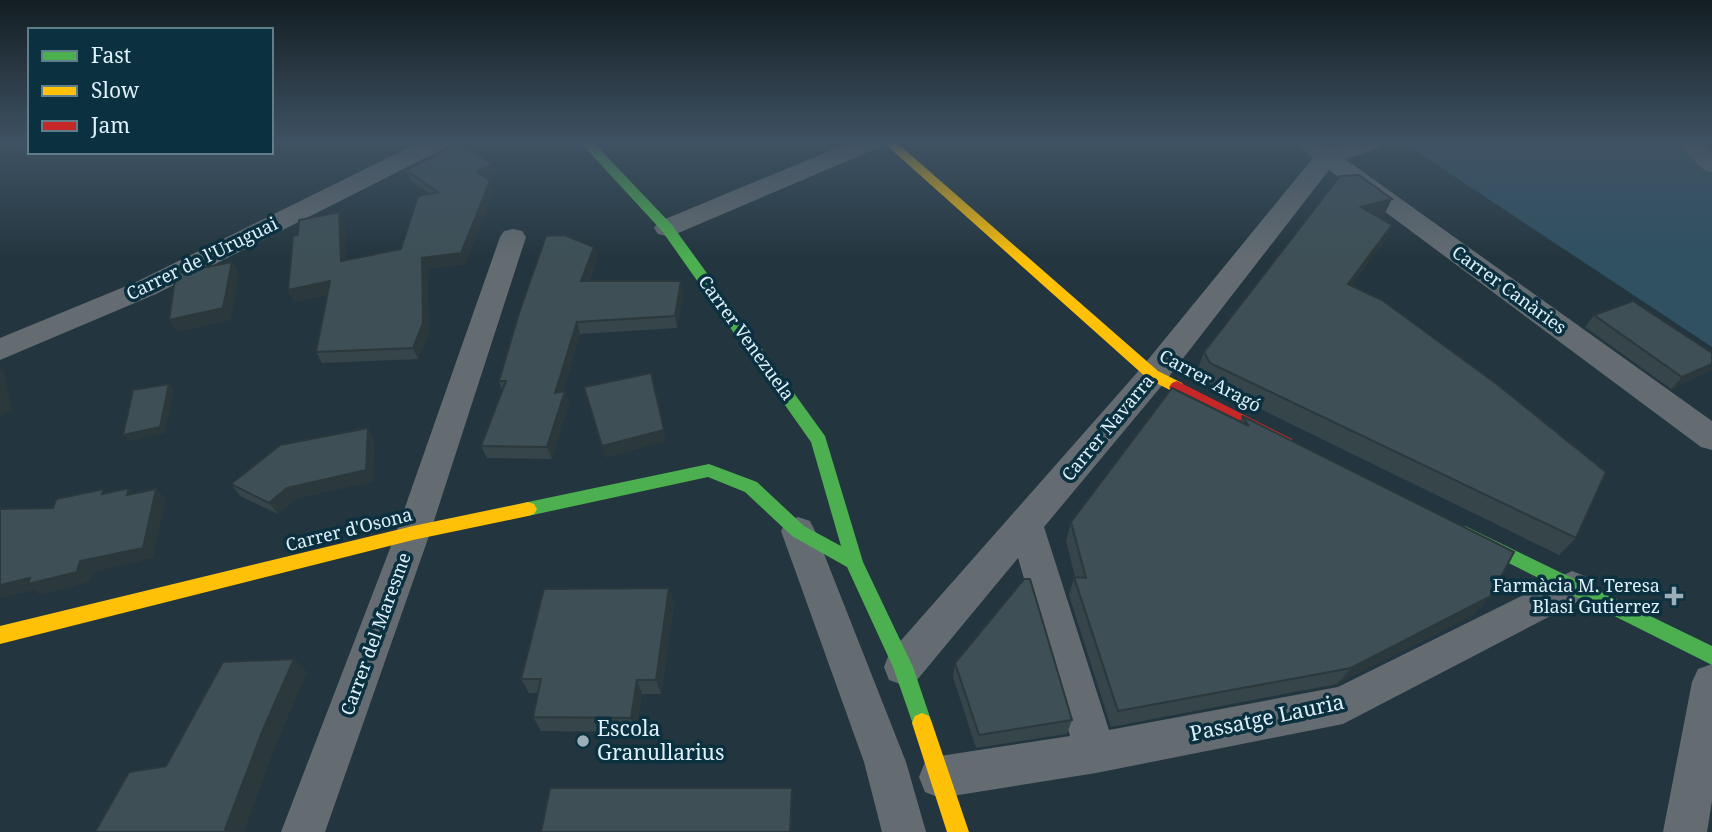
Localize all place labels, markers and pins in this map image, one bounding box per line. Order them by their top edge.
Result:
place label: Farmàcia M. Teresa Blasi Gutierrez [1493,573,1660,618]
marker: Farmàcia M. Teresa Blasi Gutierrez [1666,588,1682,604]
place label: Escola Granullarius [597,714,724,766]
marker: Escola Granullarius [575,733,591,749]

